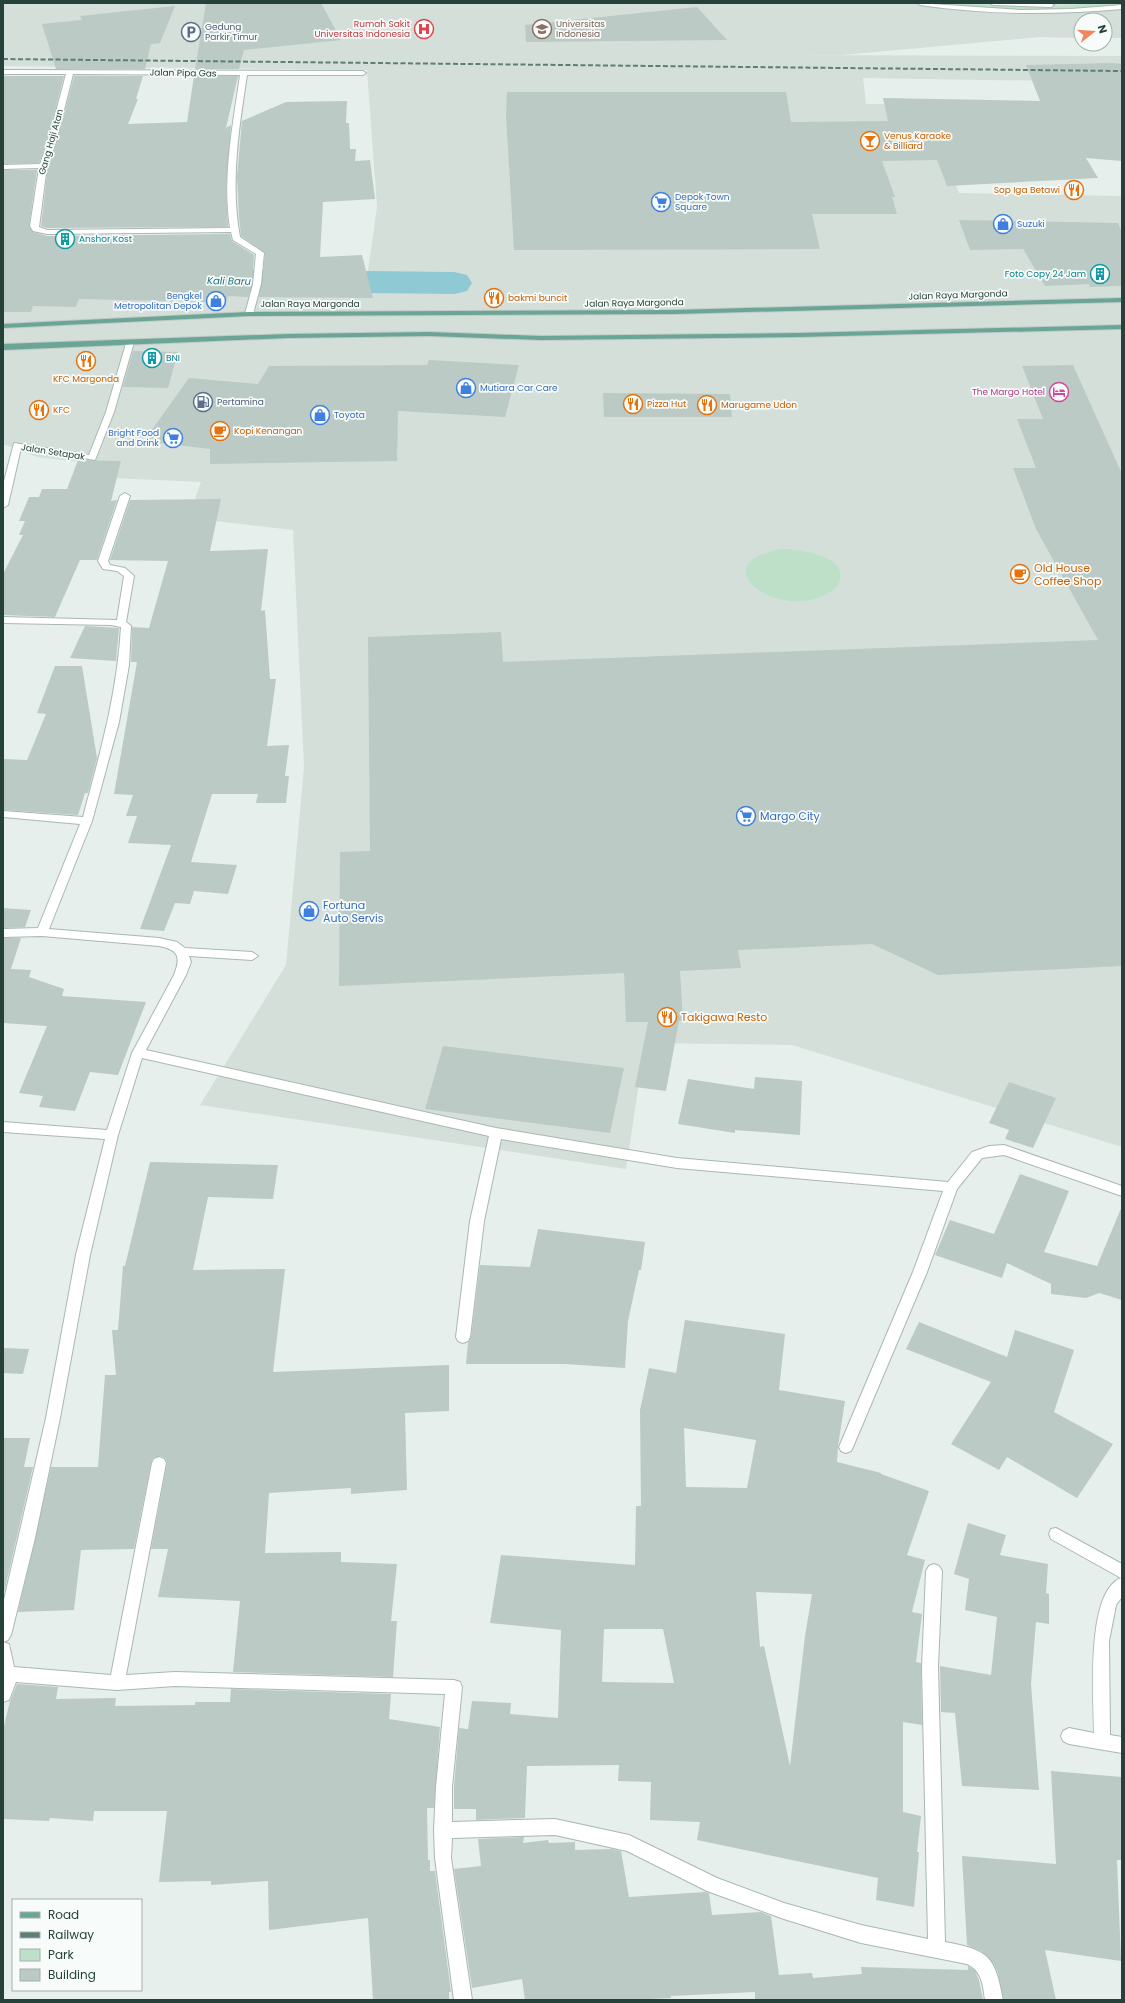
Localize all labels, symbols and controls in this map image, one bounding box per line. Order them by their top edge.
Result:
north arrow [1073,12,1113,52]
place label: Rumah Sakit Universitas Indonesia [314,18,410,40]
hospital icon: Rumah Sakit Universitas Indonesia [413,18,435,40]
school or university icon: Universitas Indonesia [531,18,553,40]
place label: Universitas Indonesia [556,18,605,40]
parking icon: Gedung Parkir Timur [180,21,202,43]
place label: Gedung Parkir Timur [205,21,258,43]
text: N [1094,23,1111,35]
street label: Jalan Pipa Gas [149,66,217,80]
street label: Gang Haji Atan [36,108,66,176]
bar icon: Venus Karaoke & Billiard [859,130,881,152]
place label: Venus Karaoke & Billiard [884,130,952,152]
restaurant icon: Sop Iga Betawi [1063,179,1085,201]
place label: Sop Iga Betawi [994,184,1060,196]
supermarket icon: Depok Town Square [650,191,672,213]
place label: Depok Town Square [675,191,730,213]
shop icon: Suzuki [992,213,1014,235]
place label: Suzuki [1017,218,1045,230]
building icon: Anshor Kost [54,228,76,250]
place label: Anshor Kost [79,233,132,245]
building icon: Foto Copy 24 Jam [1089,263,1111,285]
place label: Foto Copy 24 Jam [1005,268,1086,280]
water label: Kali Baru [207,273,252,289]
restaurant icon: bakmi buncit [483,287,505,309]
street label: Jalan Raya Margonda [908,287,1008,303]
place label: Bengkel Metropolitan Depok [114,290,202,312]
shop icon: Bengkel Metropolitan Depok [205,290,227,312]
place label: bakmi buncit [508,292,567,304]
street label: Jalan Raya Margonda [584,296,684,310]
street label: Jalan Raya Margonda [260,298,360,310]
building icon: BNI [141,347,163,369]
restaurant icon: KFC Margonda [75,350,97,372]
place label: BNI [166,352,180,364]
place label: KFC Margonda [53,373,119,385]
shop icon: Mutiara Car Care [455,377,477,399]
hotel icon: The Margo Hotel [1048,381,1070,403]
place label: Mutiara Car Care [480,382,558,394]
place label: The Margo Hotel [972,386,1045,398]
fuel station icon: Pertamina [192,391,214,413]
restaurant icon: Pizza Hut [622,393,644,415]
restaurant icon: Marugame Udon [696,394,718,416]
place label: Pertamina [217,396,264,408]
place label: Pizza Hut [647,398,686,410]
restaurant icon: KFC [28,399,50,421]
place label: Marugame Udon [721,399,797,411]
place label: KFC [53,404,70,416]
shop icon: Toyota [309,404,331,426]
place label: Toyota [334,409,365,421]
cafe icon: Kopi Kenangan [209,420,231,442]
place label: Kopi Kenangan [234,425,303,437]
place label: Bright Food and Drink [108,427,159,449]
supermarket icon: Bright Food and Drink [162,427,184,449]
street label: Jalan Setapak [20,441,86,463]
place label: Old House Coffee Shop [1034,560,1101,589]
cafe icon: Old House Coffee Shop [1009,563,1031,585]
supermarket icon: Margo City [735,805,757,827]
place label: Margo City [760,808,821,824]
place label: Fortuna Auto Servis [323,897,384,926]
shop icon: Fortuna Auto Servis [298,900,320,922]
restaurant icon: Takigawa Resto [656,1006,678,1028]
place label: Takigawa Resto [681,1009,767,1025]
legend [12,1899,142,1991]
text: Road [48,1906,79,1923]
text: Railway [48,1926,94,1943]
text: Park [48,1946,75,1963]
text: Building [48,1966,96,1983]

